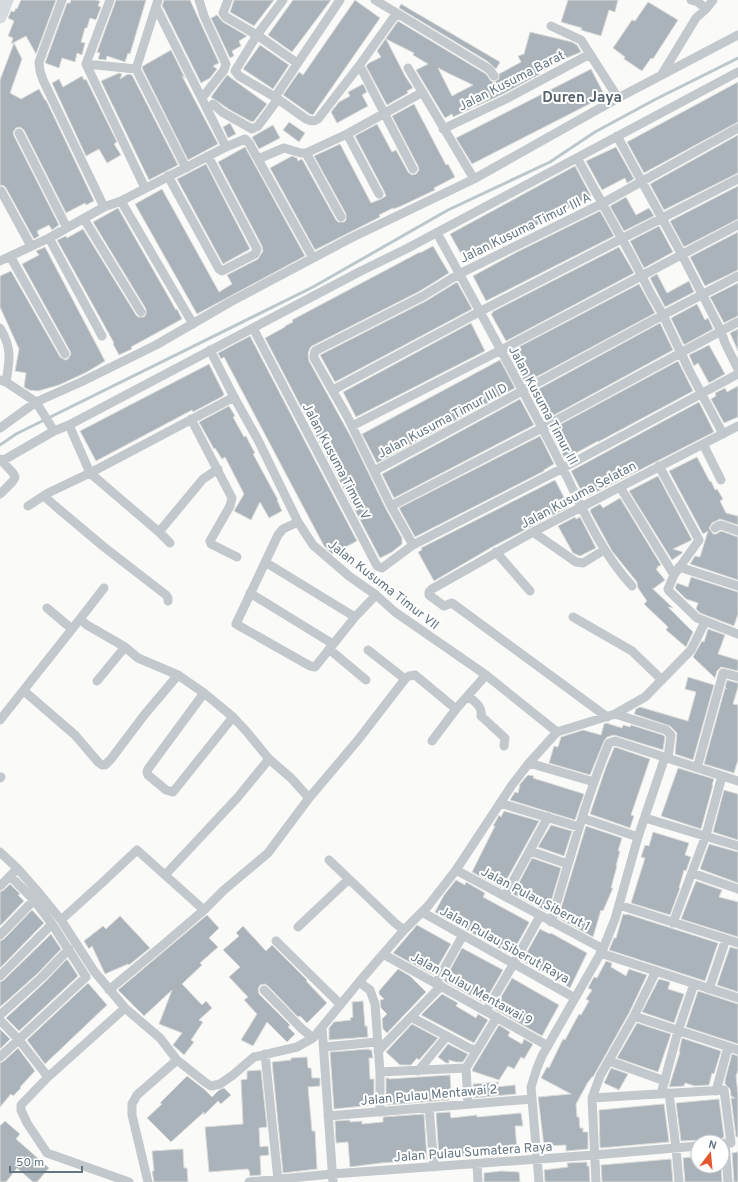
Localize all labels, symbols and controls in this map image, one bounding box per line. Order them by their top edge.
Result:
street label: Jalan Kusuma Barat [456,48,568,115]
district label: Duren Jaya [542,89,622,108]
street label: Jalan Kusuma Timur III A [458,190,594,268]
street label: Jalan Kusuma Timur III [504,344,580,468]
street label: Jalan Kusuma Timur III D [375,381,511,463]
street label: Jalan Kusuma Timur V [298,401,373,523]
street label: Jalan Kusuma Selatan [518,459,639,533]
street label: Jalan Kusuma Timur VII [324,537,442,634]
street label: Jalan Pulau Siberut 1 [478,864,592,935]
street label: Jalan Pulau Siberut Raya [437,904,571,988]
street label: Jalan Pulau Mentawai 9 [407,950,535,1030]
street label: Jalan Pulau Mentawai 2 [360,1082,498,1110]
north arrow [690,1134,730,1174]
text: N [707,1138,718,1153]
street label: Jalan Pulau Sumatera Raya [393,1139,553,1167]
scale bar [10,1148,82,1174]
text: 50 m [16,1155,44,1171]

